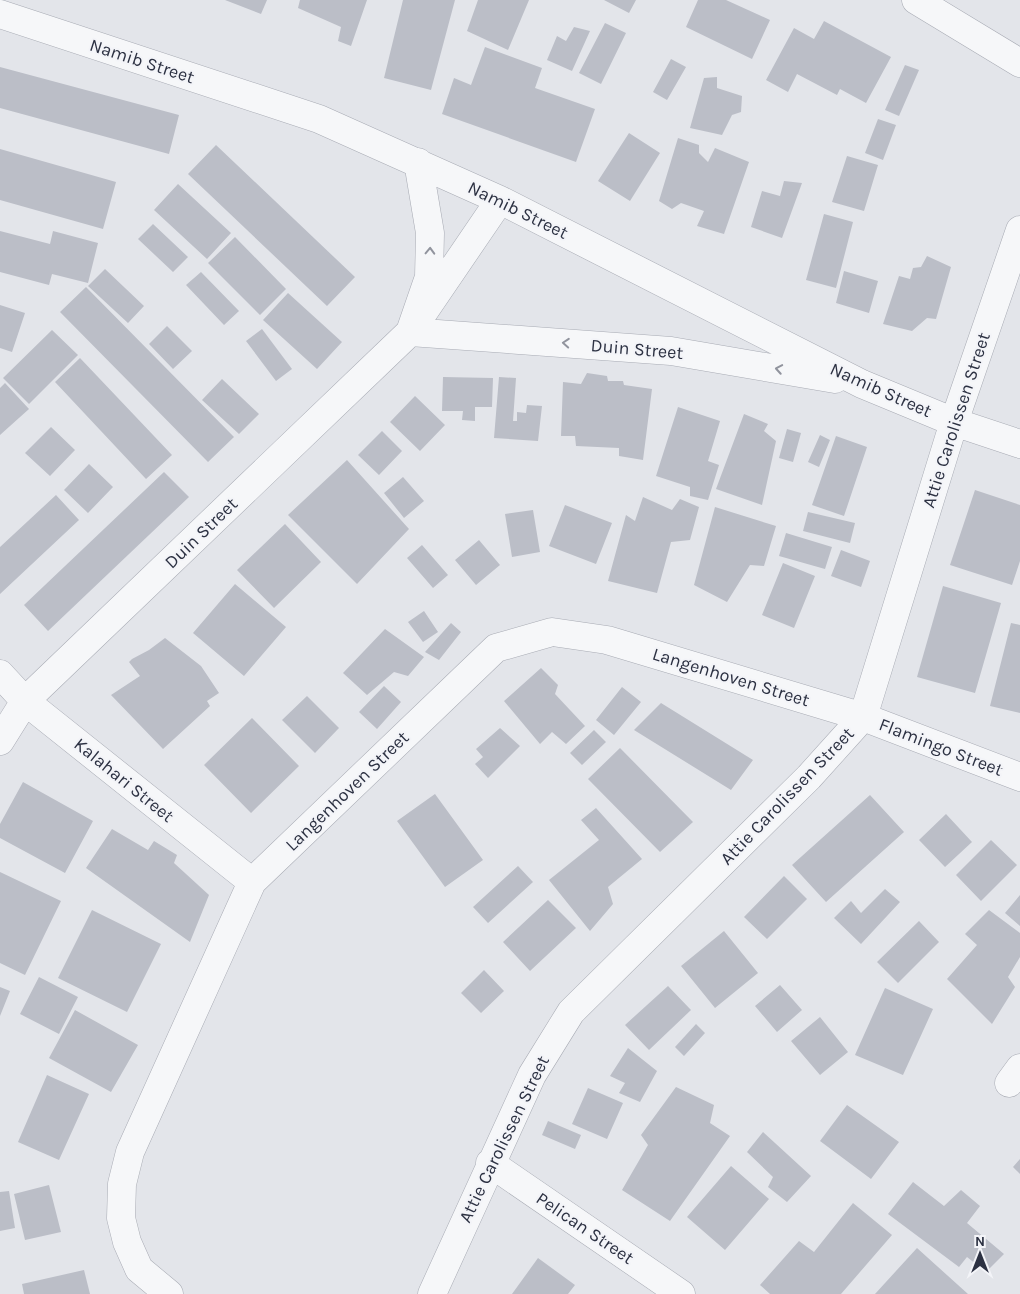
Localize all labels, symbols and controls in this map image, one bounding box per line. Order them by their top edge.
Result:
street label: Namib Street [87,34,197,88]
street label: Namib Street [464,176,572,244]
one-way arrow [424,247,435,255]
street label: Attie Carolissen Street [917,329,995,511]
street label: Duin Street [590,334,684,364]
one-way arrow [562,338,570,349]
street label: Namib Street [827,358,935,422]
one-way arrow [775,365,784,375]
street label: Duin Street [160,493,242,573]
street label: Langenhoven Street [650,643,812,711]
street label: Flamingo Street [876,713,1006,781]
street label: Attie Carolissen Street [715,722,859,870]
street label: Langenhoven Street [281,726,413,856]
street label: Kalahari Street [70,733,179,827]
street label: Attie Carolissen Street [454,1052,554,1226]
street label: Pelican Street [532,1187,638,1269]
north arrow [955,1229,1005,1279]
text: N [975,1233,985,1250]

